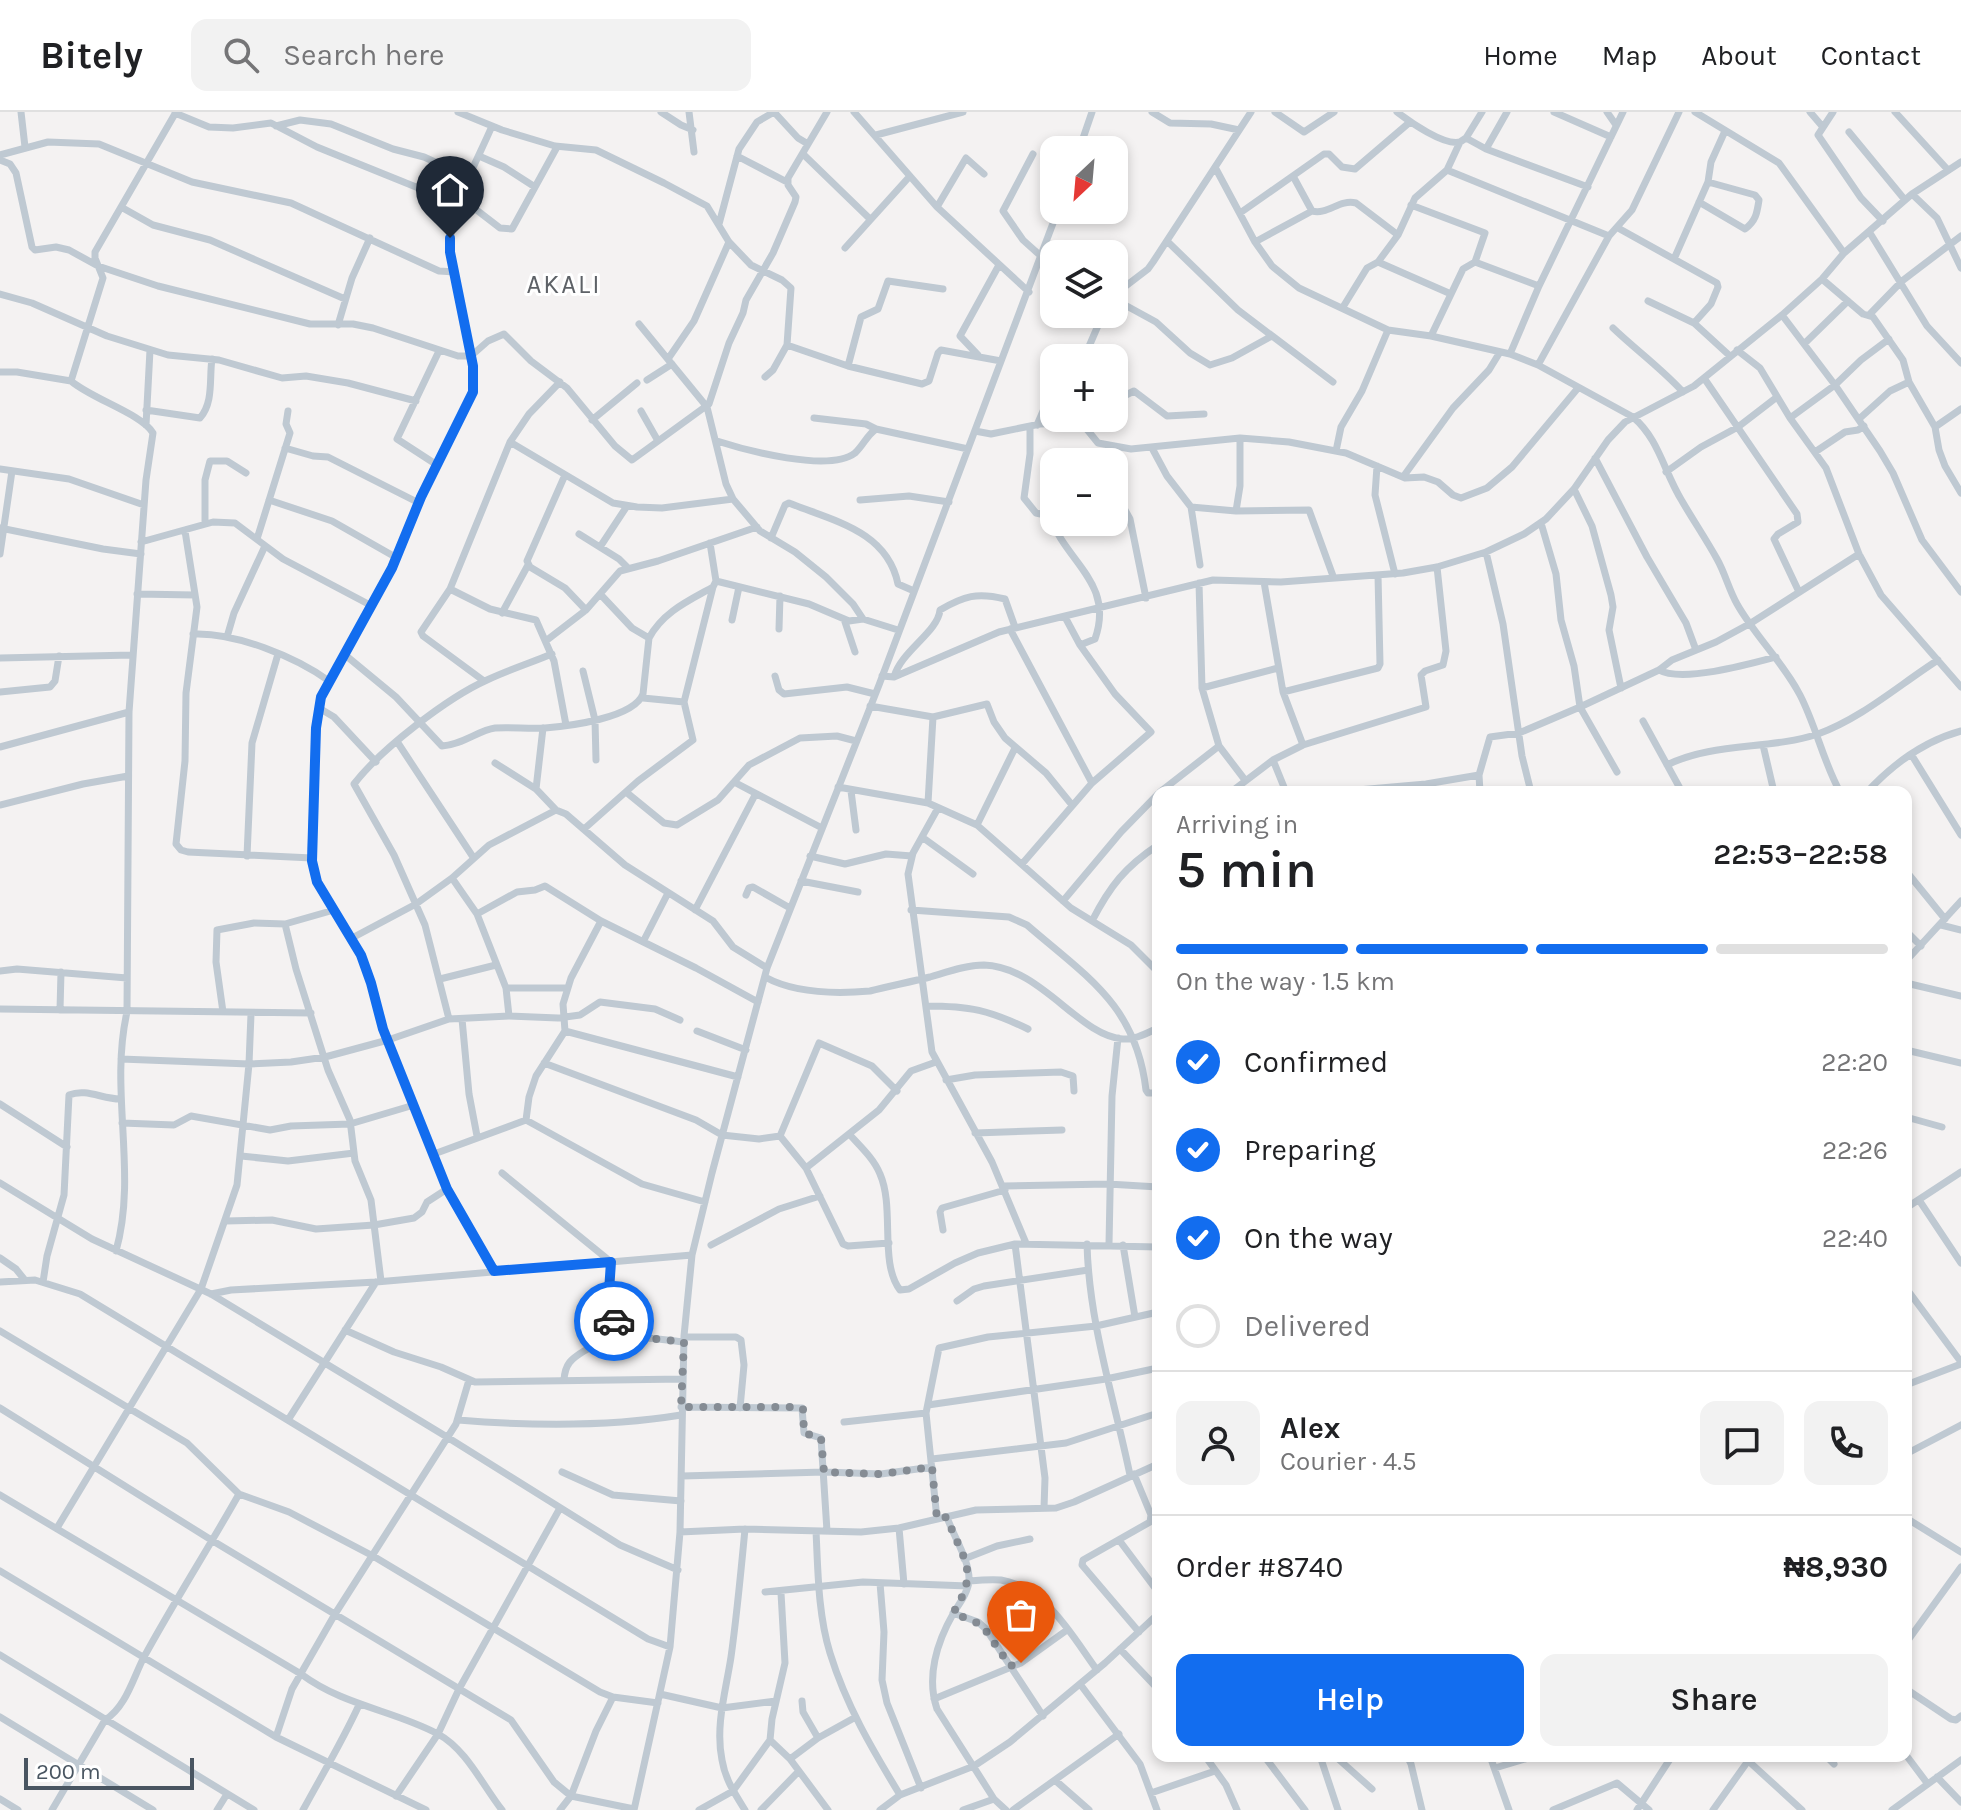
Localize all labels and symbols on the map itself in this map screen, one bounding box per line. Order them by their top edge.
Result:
north arrow [1040,136,1128,224]
pin [416,156,484,238]
district label: AKALI [526,269,602,300]
courier [574,1281,654,1361]
pin [987,1581,1055,1663]
scale bar [24,1754,194,1790]

